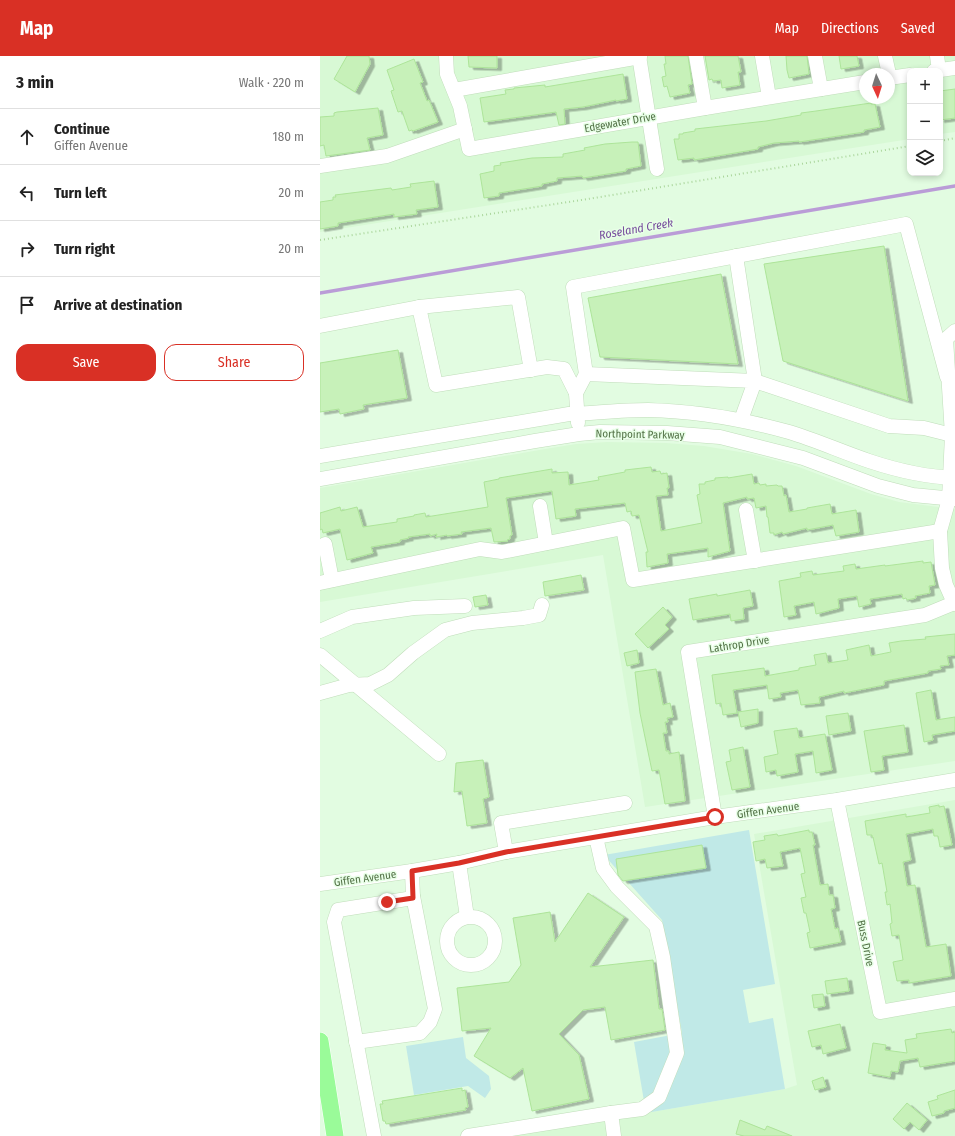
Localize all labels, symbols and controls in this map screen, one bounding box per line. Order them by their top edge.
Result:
text: Map [20,17,53,40]
text: Map [775,20,799,37]
text: Directions [821,20,879,37]
text: Saved [901,20,935,37]
north arrow [859,68,895,104]
map controls [907,68,943,176]
button: + [907,68,943,104]
text: 3 min [16,72,54,93]
text: Walk · 220 m [239,75,304,90]
button: − [907,104,943,140]
street label: Edgewater Drive [583,110,657,135]
text: Continue [54,120,110,138]
icon: ahead [16,126,38,148]
text: 180 m [273,129,304,144]
text: Giffen Avenue [54,138,128,153]
button: layers [907,140,943,176]
icon: left [16,182,38,204]
text: Turn left [54,184,107,202]
text: 20 m [278,185,304,200]
water label: Roseland Creek [598,216,674,242]
icon: right [16,238,38,260]
text: Turn right [54,240,115,258]
text: 20 m [278,241,304,256]
icon: arrive [16,294,38,316]
text: Arrive at destination [54,296,182,314]
button: Save [16,344,156,381]
button: Share [164,344,304,381]
street label: Northpoint Parkway [595,427,685,442]
street label: Lathrop Drive [708,633,770,656]
street label: Giffen Avenue [736,800,800,821]
route start [706,808,724,826]
street label: Giffen Avenue [333,868,397,889]
route end [378,893,396,911]
street label: Buss Drive [854,919,877,967]

